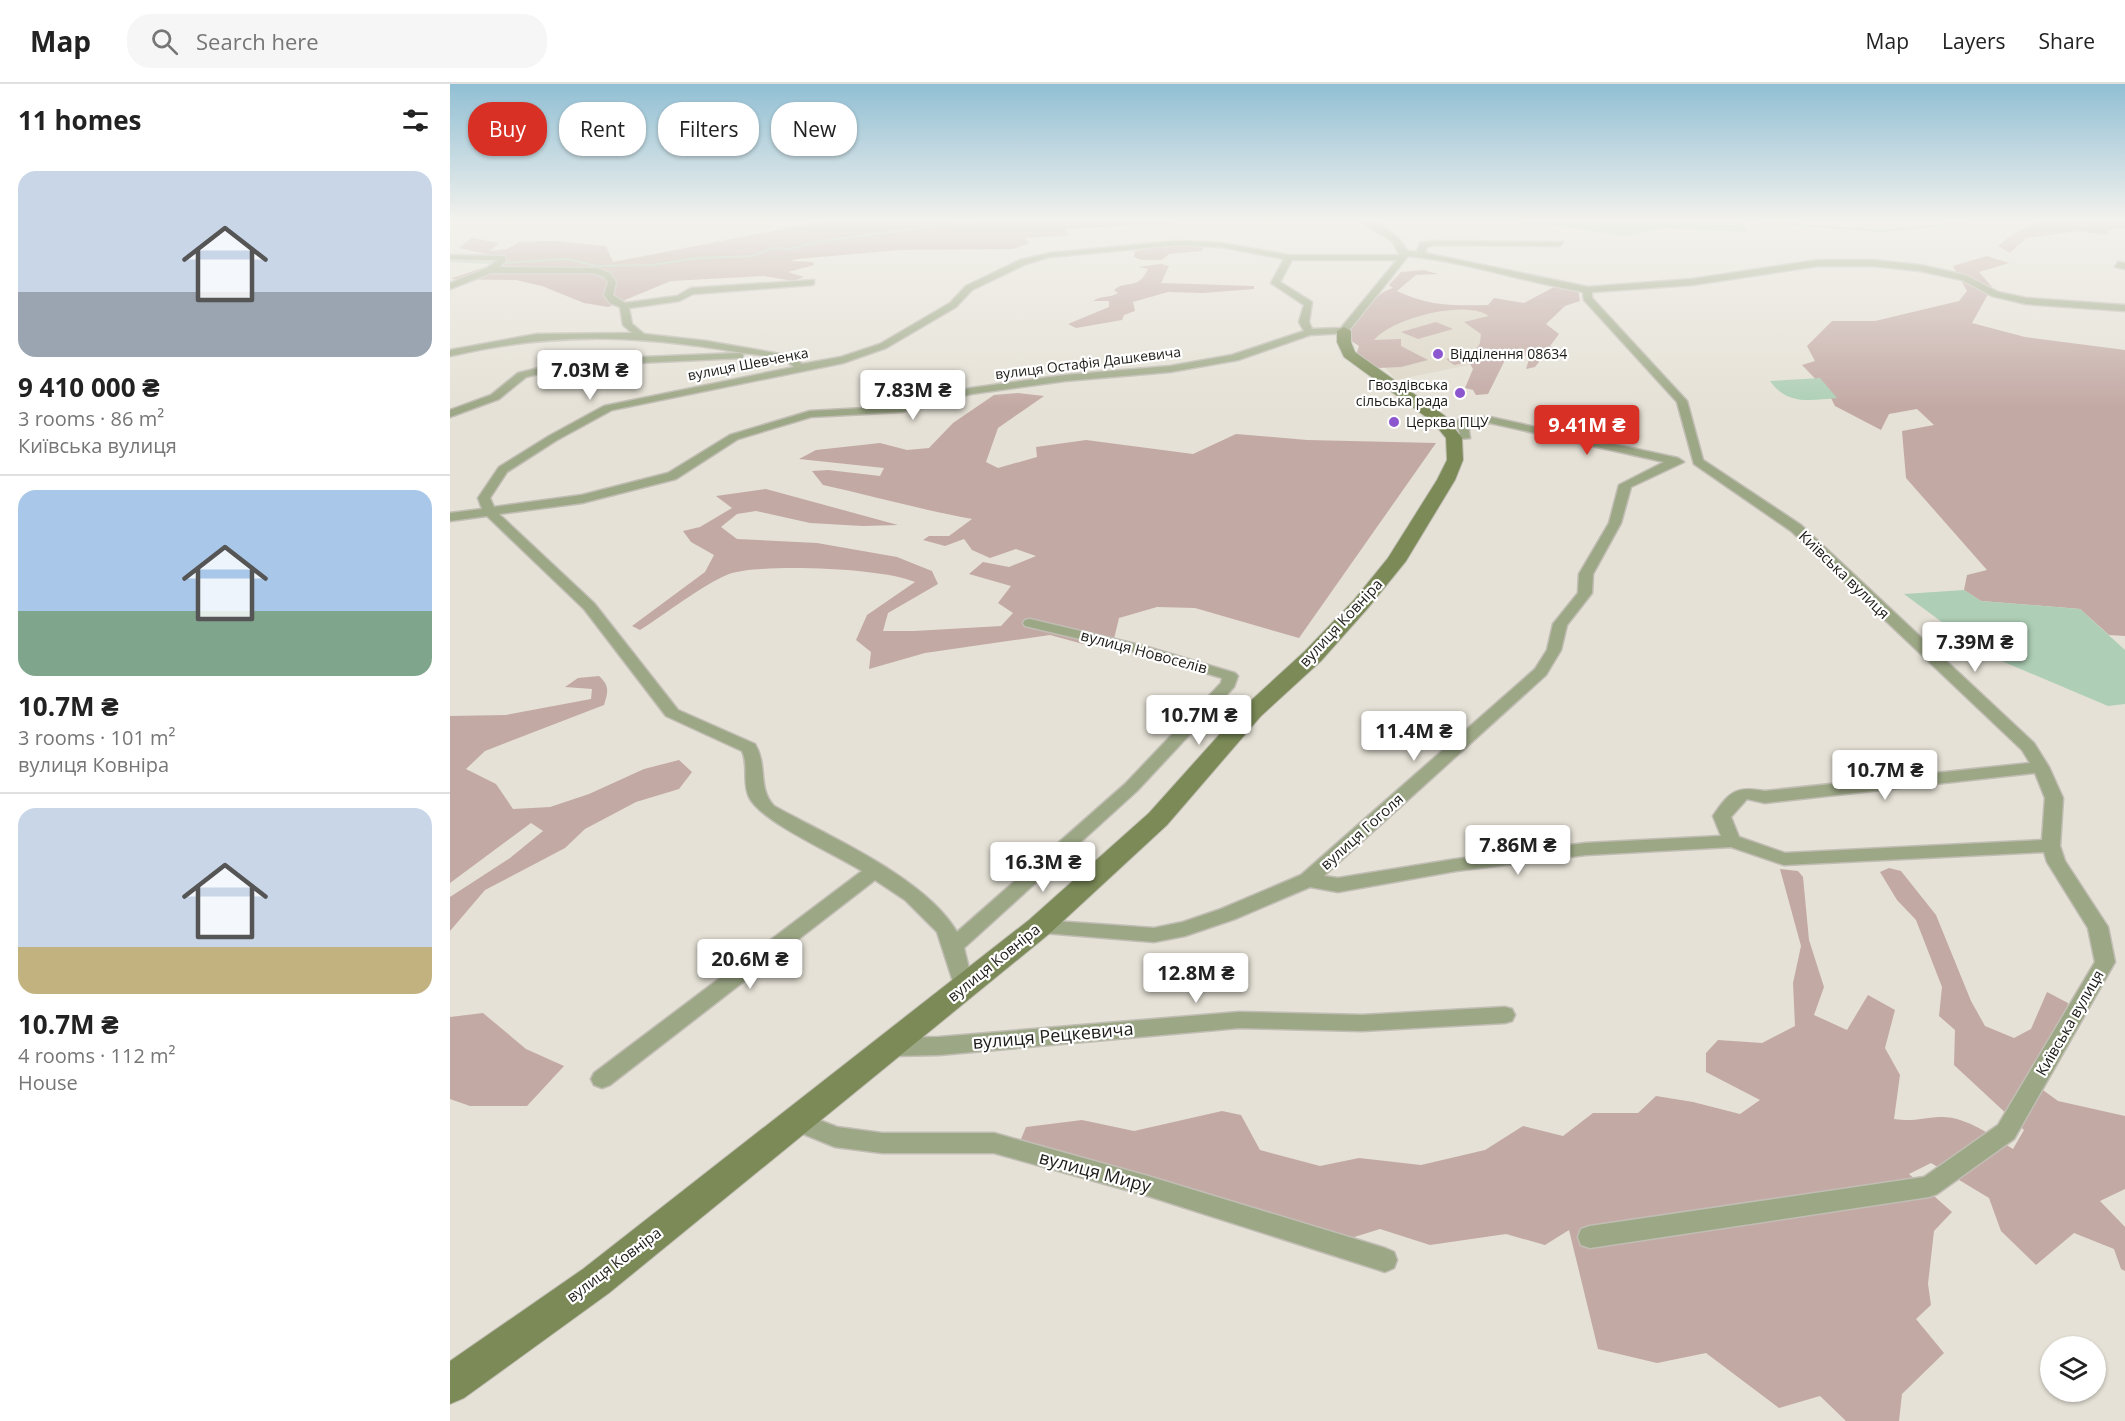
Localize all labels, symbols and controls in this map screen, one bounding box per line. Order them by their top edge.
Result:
search box [127,14,547,68]
text: Map [30,22,91,60]
icon: search [148,25,181,58]
text: Search here [196,26,319,56]
text: Map [1866,27,1909,55]
text: Layers [1942,27,2006,55]
text: Share [2039,27,2095,55]
text: 11 homes [18,102,142,138]
chip: Buy [468,102,547,156]
chip: Rent [559,102,646,156]
chip: Filters [658,102,759,156]
chip: New [771,102,857,156]
icon: filters [399,104,432,137]
icon: home [171,210,279,318]
street label: вулиця Шевченка [686,342,810,385]
street label: вулиця Остафія Дашкевича [994,342,1182,383]
place label: Відділення 08634 [1450,344,1567,363]
marker: Відділення 08634 [1431,347,1445,361]
pin: 7.03M ₴ [535,350,645,401]
text: 7.03M ₴ [551,356,629,383]
text: 9 410 000 ₴ [18,369,160,405]
pin: 7.83M ₴ [858,370,968,421]
place label: Гвоздівська сільська рада [1356,375,1448,410]
text: 7.83M ₴ [874,376,952,403]
marker: Гвоздівська сільська рада [1453,386,1467,400]
text: 3 rooms · 86 m² [18,405,164,432]
pin: 9.41M ₴ [1532,405,1642,456]
text: 9.41M ₴ [1548,411,1626,438]
place label: Церква ПЦУ [1406,412,1489,431]
marker: Церква ПЦУ [1387,415,1401,429]
text: Київська вулиця [18,432,177,459]
street label: Київська вулиця [1795,526,1894,623]
icon: home [171,529,279,637]
street label: вулиця Ковніра [1294,574,1386,671]
pin: 7.39M ₴ [1920,622,2030,673]
street label: вулиця Новоселів [1079,625,1210,678]
text: 7.39M ₴ [1936,628,2014,655]
text: 10.7M ₴ [18,688,119,724]
pin: 10.7M ₴ [1144,695,1254,746]
text: 10.7M ₴ [1160,701,1238,728]
pin: 11.4M ₴ [1359,711,1469,762]
text: 11.4M ₴ [1375,717,1453,744]
text: 3 rooms · 101 m² [18,724,176,751]
pin: 10.7M ₴ [1830,750,1940,801]
text: вулиця Ковніра [18,751,169,778]
text: 10.7M ₴ [1846,756,1924,783]
street label: вулиця Гоголя [1316,789,1407,874]
pin: 7.86M ₴ [1463,825,1573,876]
text: 7.86M ₴ [1479,831,1557,858]
pin: 16.3M ₴ [988,842,1098,893]
icon: home [171,847,279,955]
text: 16.3M ₴ [1004,848,1082,875]
street label: вулиця Ковніра [943,919,1044,1006]
pin: 20.6M ₴ [695,939,805,990]
text: 20.6M ₴ [711,945,789,972]
pin: 12.8M ₴ [1141,953,1251,1004]
text: 12.8M ₴ [1157,959,1235,986]
street label: Київська вулиця [2031,966,2108,1079]
text: 10.7M ₴ [18,1006,119,1042]
street label: вулиця Рецкевича [972,1016,1134,1054]
text: 4 rooms · 112 m² [18,1042,176,1069]
text: House [18,1069,78,1096]
street label: вулиця Миру [1037,1145,1155,1198]
street label: вулиця Ковніра [562,1222,665,1306]
map controls [2040,1336,2106,1402]
button: layers [2040,1336,2106,1402]

